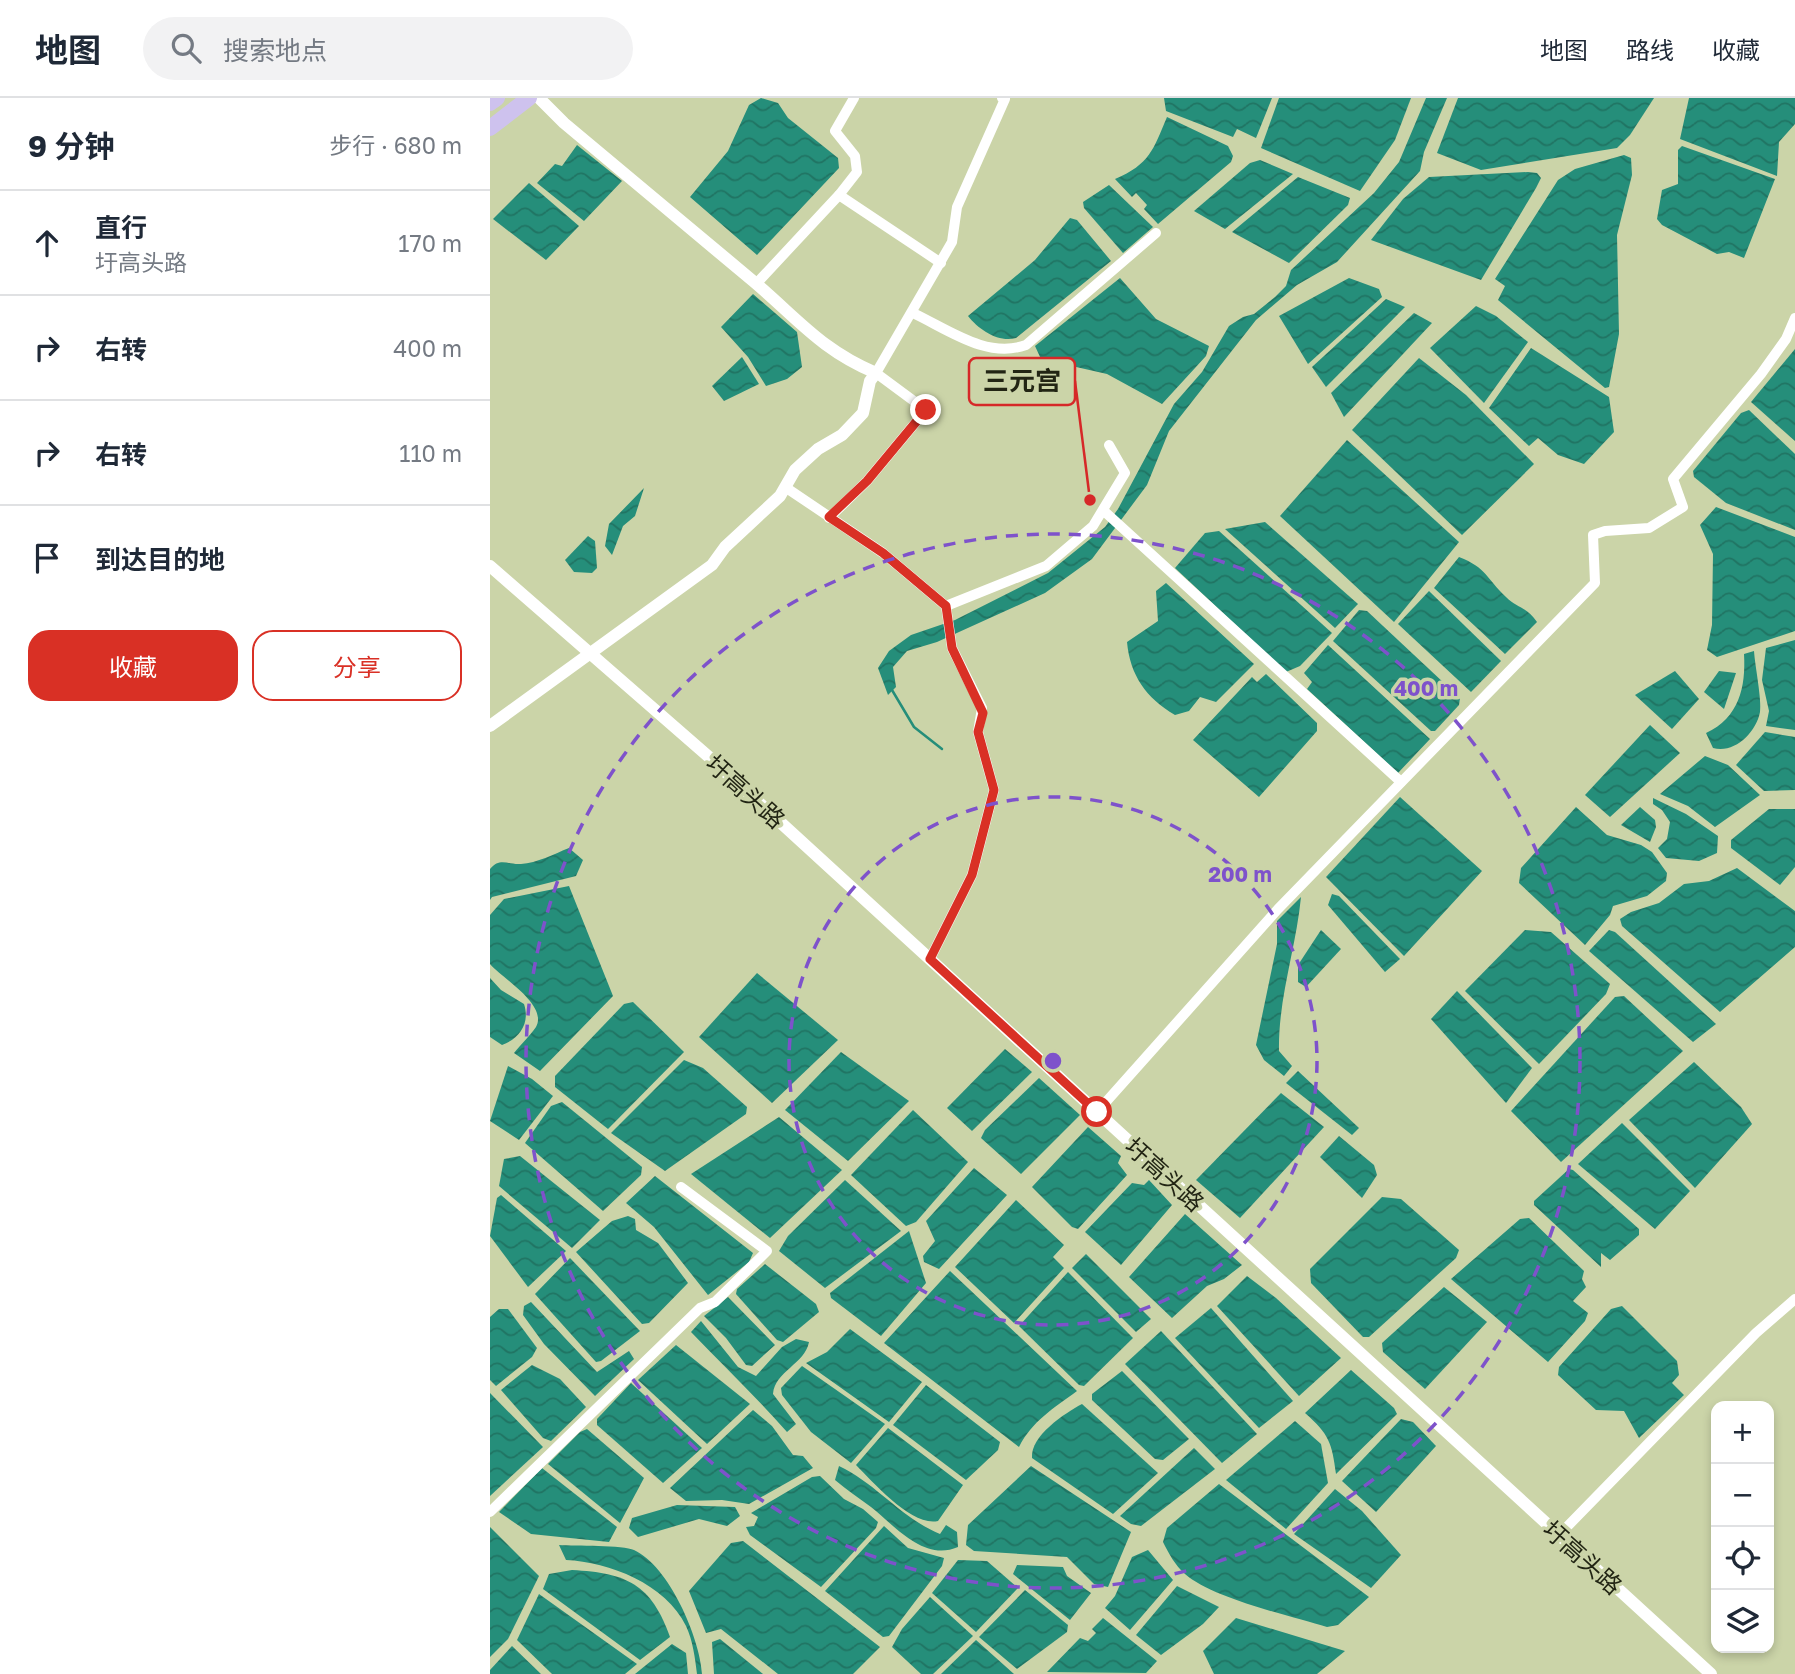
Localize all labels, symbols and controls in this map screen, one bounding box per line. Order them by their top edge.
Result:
search box [143,17,633,80]
icon: search [167,29,205,67]
text: 地图 [35,30,101,69]
text: 搜索地点 [223,35,327,66]
text: 地图 [1540,35,1588,64]
text: 路线 [1626,35,1674,64]
text: 收藏 [1712,35,1760,64]
text: 9 分钟 [28,128,115,164]
text: 步行 · 680 m [329,131,462,159]
text: 直行 [95,212,147,243]
icon: ahead [28,224,66,262]
text: 170 m [398,229,462,257]
text: 圩高头路 [95,248,187,276]
icon: right [28,329,66,367]
text: 右转 [95,334,147,365]
text: 400 m [393,334,462,362]
callout: 三元宫 [969,358,1075,405]
text: 三元宫 [983,365,1061,396]
route end [910,394,941,425]
icon: right [28,434,66,472]
text: 右转 [95,439,147,470]
text: 110 m [399,439,462,467]
icon: arrive [28,539,66,577]
text: 到达目的地 [95,544,225,575]
button: 收藏 [28,630,238,701]
button: 分享 [252,630,462,701]
text: 400 m [1394,675,1458,701]
street label: 圩高头路 [701,748,791,834]
text: 200 m [1208,861,1272,887]
centre of rings [1041,1049,1065,1073]
route start [1081,1096,1112,1127]
street label: 圩高头路 [1120,1131,1210,1217]
map controls [1711,1401,1774,1653]
button: + [1711,1401,1774,1464]
button: − [1711,1464,1774,1527]
street label: 圩高头路 [1538,1514,1628,1600]
button: locate [1711,1527,1774,1590]
button: layers [1711,1590,1774,1653]

